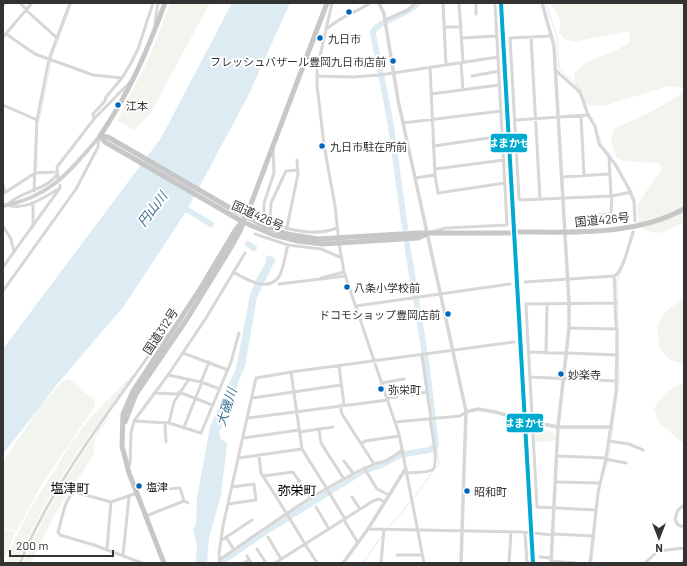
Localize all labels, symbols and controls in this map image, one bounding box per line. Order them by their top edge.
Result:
unlabelled marker [344,7,354,17]
place label: 九日市 [328,32,361,45]
marker: 九日市 [315,33,325,43]
place label: フレッシュバザール豊岡九日市店前 [210,55,386,68]
marker: フレッシュバザール豊岡九日市店前 [388,56,398,66]
place label: 江本 [126,99,148,112]
marker: 江本 [113,100,123,110]
line badge: はまかぜ [490,133,528,153]
text: はまかぜ [487,136,531,149]
place label: 九日市駐在所前 [330,140,407,153]
marker: 九日市駐在所前 [317,141,327,151]
water label: 円山川 [134,187,171,229]
street label: 国道426号 [230,197,286,233]
street label: 国道426号 [574,210,630,228]
place label: 八条小学校前 [354,281,420,294]
marker: 八条小学校前 [342,282,352,292]
street label: 国道312号 [140,305,180,357]
place label: ドコモショップ豊岡店前 [319,308,440,321]
marker: ドコモショップ豊岡店前 [443,309,453,319]
place label: 妙楽寺 [568,368,601,381]
marker: 妙楽寺 [556,369,566,379]
place label: 弥栄町 [388,383,421,396]
water label: 大磯川 [212,384,240,428]
marker: 弥栄町 [376,384,386,394]
line badge: はまかぜ [506,413,544,433]
text: はまかぜ [503,416,547,429]
district label: 塩津町 [50,480,90,496]
place label: 塩津 [146,480,168,493]
marker: 塩津 [134,481,144,491]
district label: 弥栄町 [277,482,317,498]
place label: 昭和町 [474,485,507,498]
marker: 昭和町 [462,486,472,496]
north arrow [639,518,679,558]
scale bar [10,532,113,558]
text: 200 m [16,538,48,552]
text: N [655,542,663,555]

